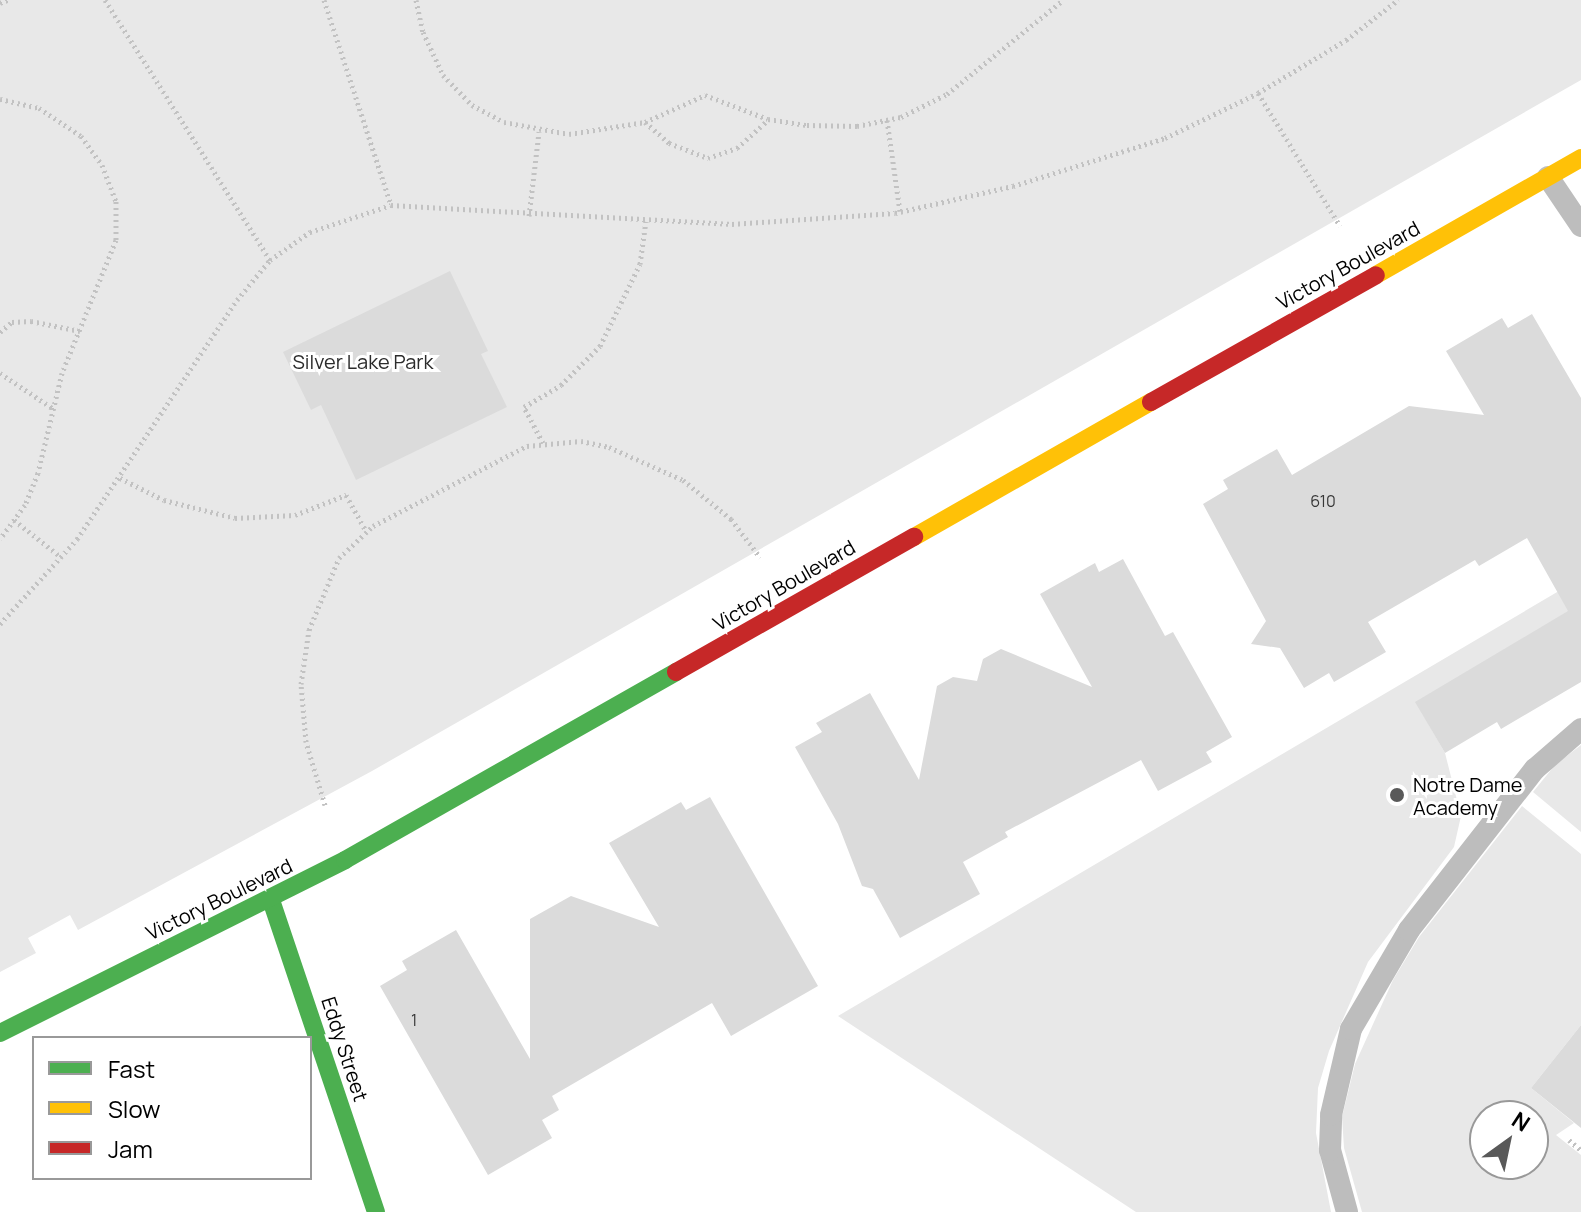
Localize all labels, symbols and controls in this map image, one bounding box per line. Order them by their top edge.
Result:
street label: Victory Boulevard [1272,216,1424,314]
park label: Silver Lake Park [293,349,433,373]
house number: 610 [1310,491,1336,511]
street label: Victory Boulevard [709,535,859,635]
place label: Notre Dame Academy [1413,772,1522,819]
marker: Notre Dame Academy [1388,786,1406,804]
street label: Victory Boulevard [142,853,296,945]
street label: Eddy Street [317,994,373,1104]
house number: 1 [411,1010,417,1030]
legend [32,1036,312,1180]
text: Fast [108,1052,155,1085]
text: Slow [108,1092,161,1125]
north arrow [1469,1100,1549,1180]
text: N [1506,1105,1536,1138]
text: Jam [108,1132,153,1165]

